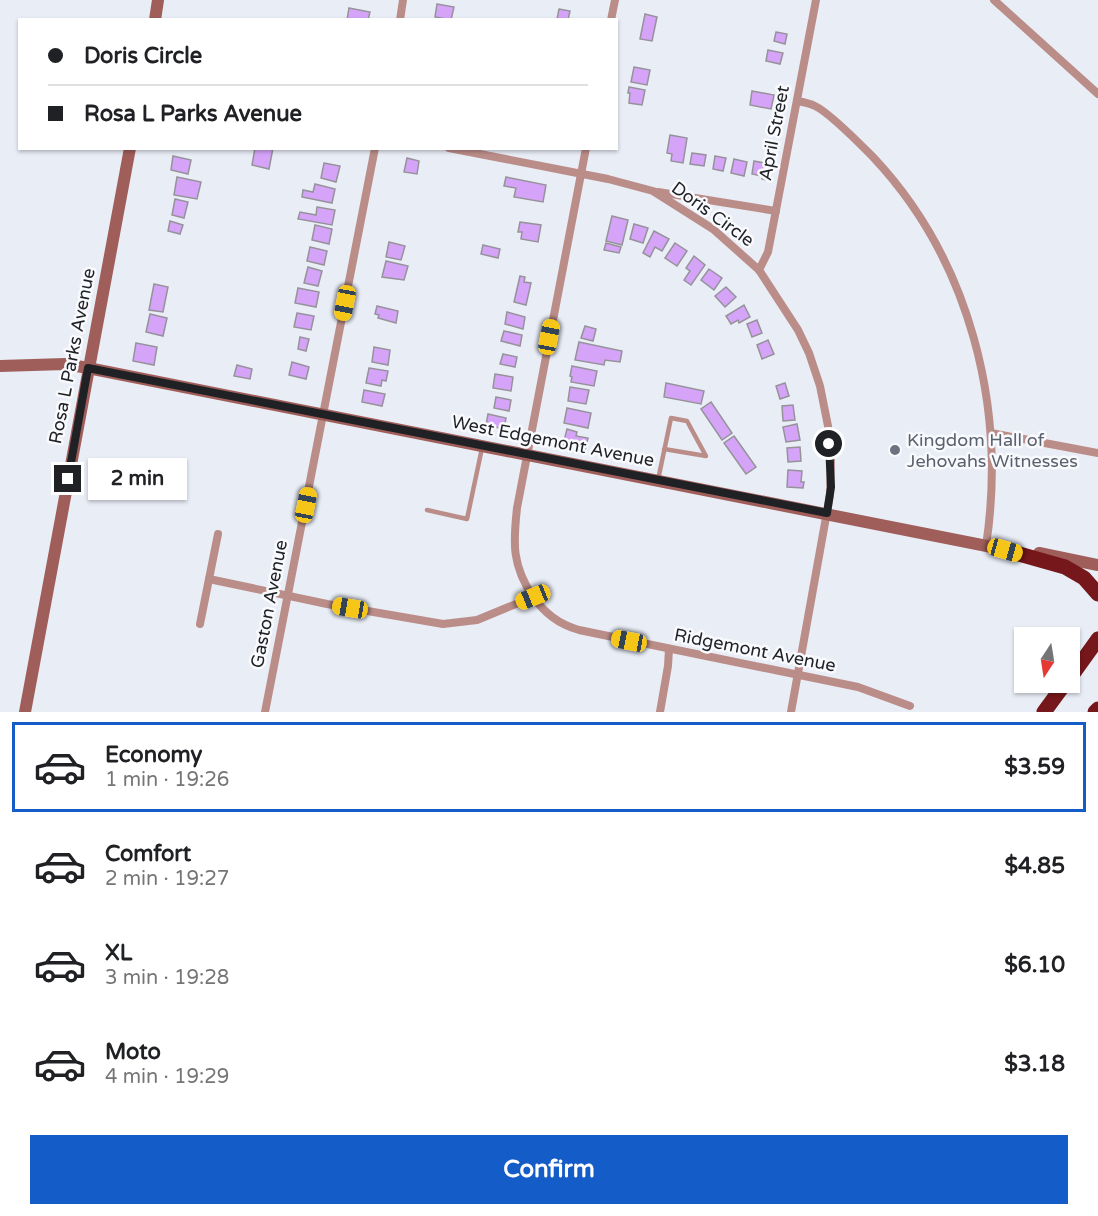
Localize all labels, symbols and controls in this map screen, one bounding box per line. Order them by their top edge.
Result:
text: Doris Circle [84,43,202,69]
street label: April Street [754,83,794,183]
text: Rosa L Parks Avenue [84,101,302,127]
street label: Doris Circle [667,177,759,251]
street label: Rosa L Parks Avenue [44,266,100,446]
car [333,284,357,322]
car [537,318,561,356]
street label: West Edgemont Avenue [450,411,656,471]
place label: Kingdom Hall of Jehovahs Witnesses [907,429,1078,472]
route start [815,430,842,457]
marker: Kingdom Hall of Jehovahs Witnesses [888,443,902,457]
callout: 2 min [89,458,188,500]
route end [54,465,81,492]
text: 2 min [111,467,164,491]
car [294,486,318,524]
car [985,536,1025,564]
street label: Gaston Avenue [246,538,292,670]
car [513,582,553,612]
car [331,596,369,620]
street label: Ridgemont Avenue [672,624,838,676]
north arrow [1014,627,1080,693]
map controls [1014,627,1080,693]
car [610,629,648,653]
icon: car [33,740,87,794]
text: Economy [105,742,202,768]
text: $3.59 [1004,754,1065,780]
text: 1 min · 19:26 [105,768,229,792]
icon: car [33,839,87,893]
text: Comfort [105,841,191,867]
text: $4.85 [1004,853,1065,879]
text: 2 min · 19:27 [105,867,229,891]
icon: car [33,938,87,992]
text: XL [105,940,132,966]
text: $6.10 [1004,952,1065,978]
text: 3 min · 19:28 [105,966,229,990]
icon: car [33,1037,87,1091]
text: Moto [105,1039,161,1065]
text: $3.18 [1004,1051,1065,1077]
text: 4 min · 19:29 [105,1065,229,1089]
button: Confirm [30,1135,1068,1204]

